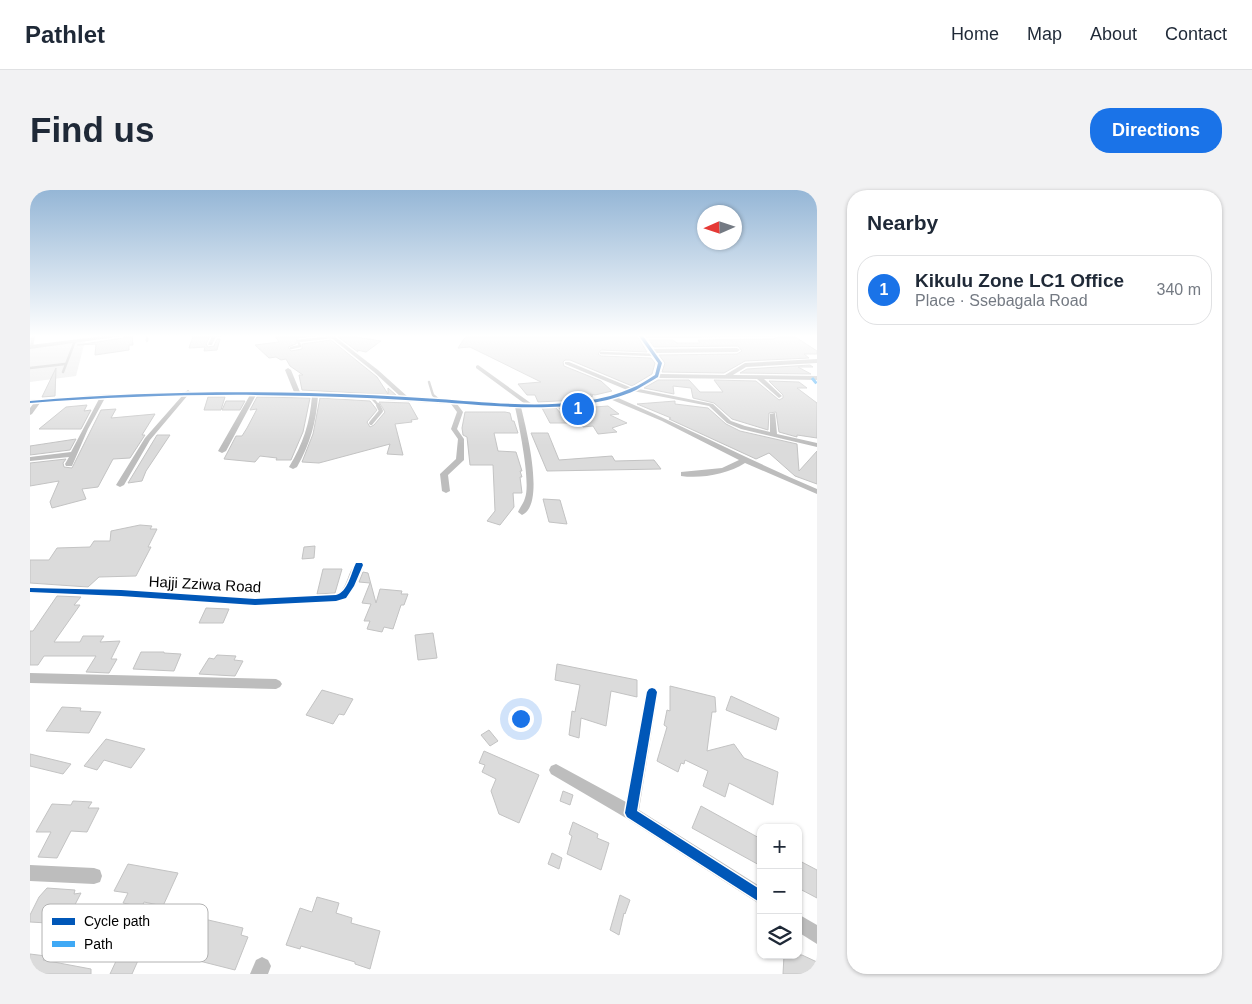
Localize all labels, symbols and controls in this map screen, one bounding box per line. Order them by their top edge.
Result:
text: Pathlet [25,21,105,48]
text: Home [951,24,999,44]
text: Map [1027,24,1062,44]
text: About [1090,24,1137,44]
text: Contact [1165,24,1227,44]
button: Directions [1090,108,1222,153]
text: Find us [30,110,154,149]
north arrow [697,205,742,250]
text: Nearby [867,211,938,234]
text: Kikulu Zone LC1 Office [915,270,1124,291]
text: 1 [880,281,888,298]
text: 340 m [1157,281,1201,298]
text: Place · Ssebagala Road [915,292,1088,309]
pin: 1 [562,390,594,428]
street label: Hajji Zziwa Road [148,573,262,595]
your location [508,706,534,732]
map controls [757,824,802,959]
button: + [757,824,802,869]
button: − [757,869,802,914]
legend [42,904,208,962]
text: Cycle path [84,913,150,929]
button: layers [757,914,802,959]
text: Path [84,936,113,952]

